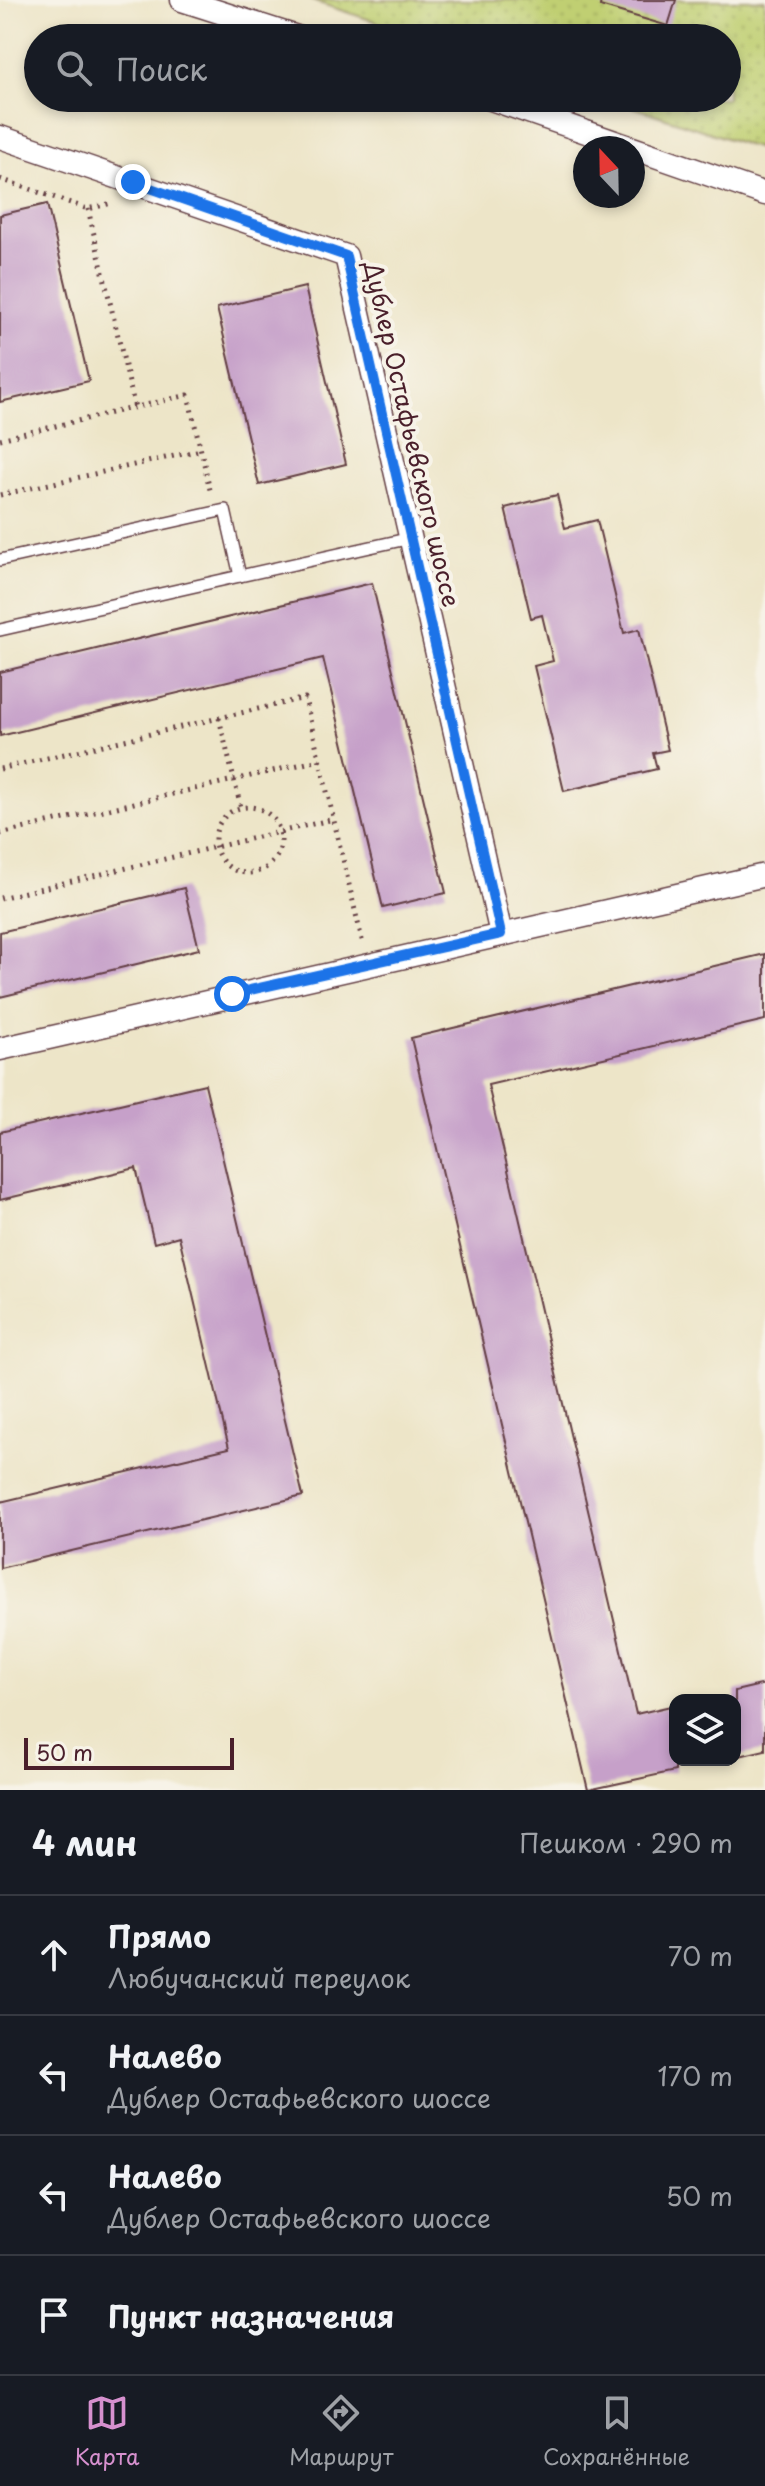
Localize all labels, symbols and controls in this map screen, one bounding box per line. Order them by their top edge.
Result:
search box [24,24,741,112]
icon: search [52,46,96,90]
text: Поиск [116,46,207,91]
north arrow [573,136,645,208]
route end [115,164,151,200]
street label: Дублер Остафьевского шоссе [355,257,470,610]
route start [214,976,250,1012]
map controls [669,1694,741,1766]
button: layers [669,1694,741,1766]
scale bar [24,1734,234,1770]
text: 50 m [36,1735,93,1768]
text: 4 мин [32,1816,137,1868]
text: Пешком · 290 m [519,1823,733,1862]
text: Прямо [108,1913,211,1958]
icon: ahead [32,1933,76,1977]
text: 70 m [668,1936,733,1975]
text: Любучанский переулок [108,1958,410,1997]
text: Налево [108,2033,222,2078]
icon: left [32,2053,76,2097]
text: 170 m [658,2056,733,2095]
text: Дублер Остафьевского шоссе [108,2078,491,2117]
text: Налево [108,2153,222,2198]
icon: left [32,2173,76,2217]
text: 50 m [666,2176,733,2215]
text: Дублер Остафьевского шоссе [108,2198,491,2237]
icon: arrive [32,2293,76,2337]
text: Пункт назначения [108,2293,394,2338]
tab: Карта [75,2391,139,2472]
tab: Маршрут [289,2391,393,2472]
tab: Сохранённые [543,2391,690,2472]

